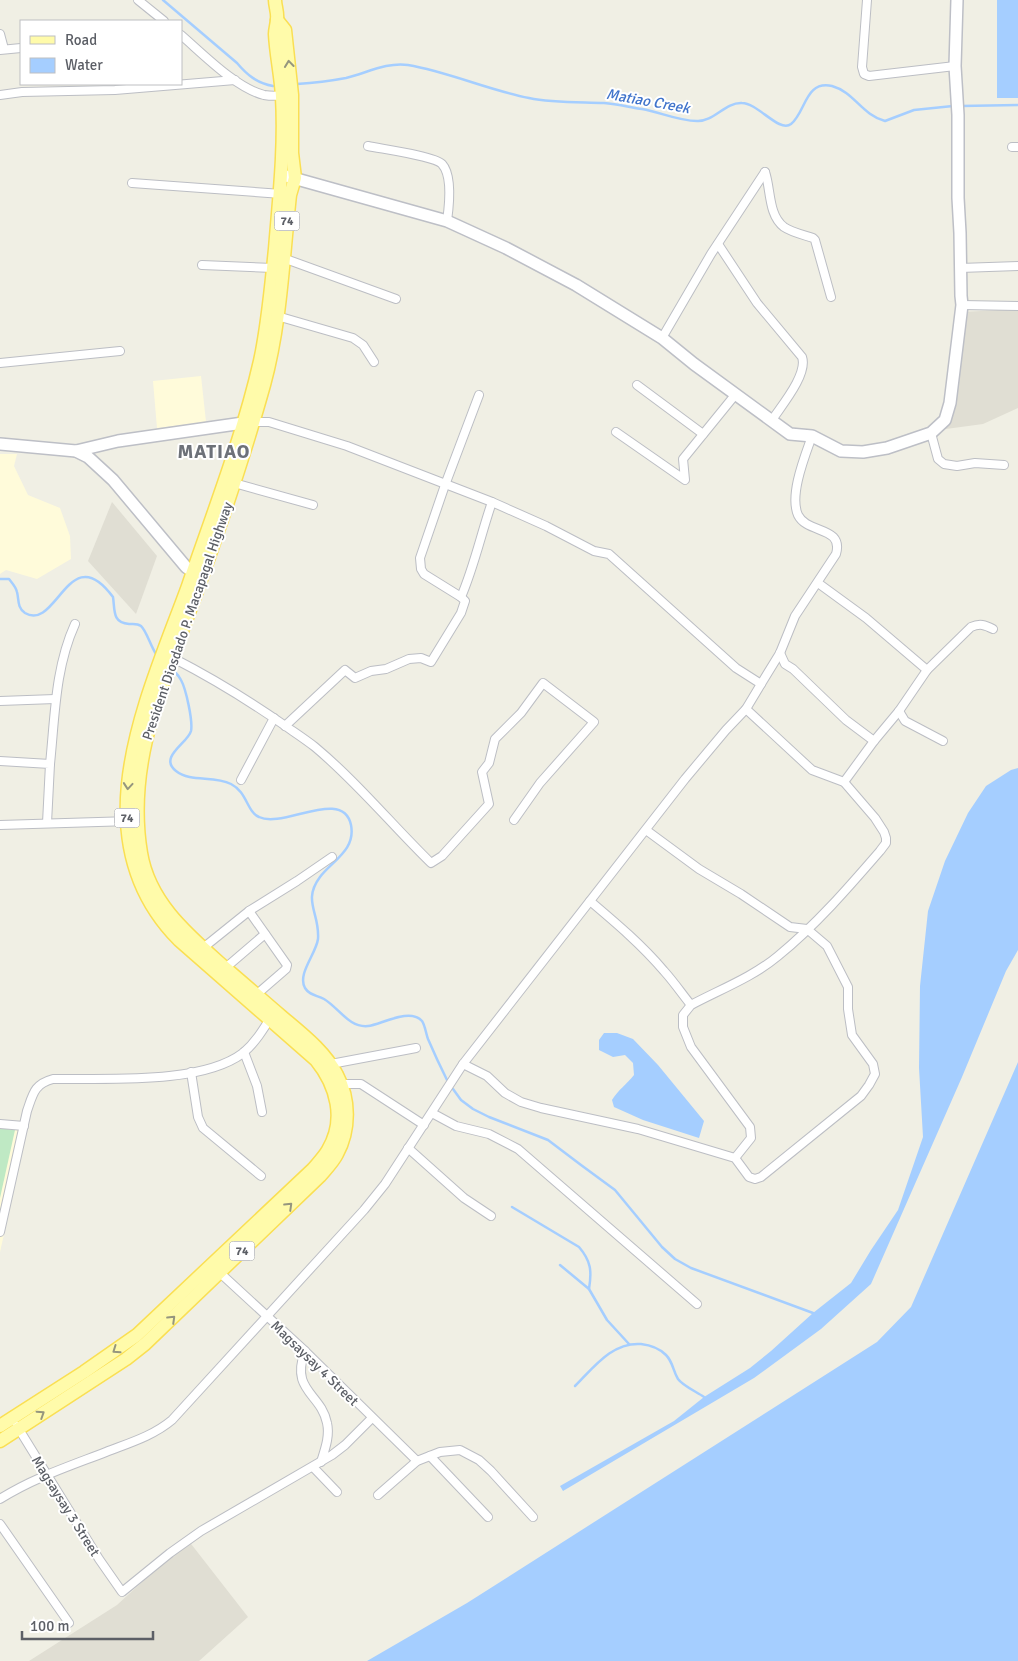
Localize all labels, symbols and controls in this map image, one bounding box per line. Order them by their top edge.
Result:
legend [20,20,182,85]
text: Road [65,31,97,49]
text: Water [65,56,103,74]
one-way arrow [284,59,295,67]
water label: Matiao Creek [605,85,693,117]
road number: 74 [274,212,300,230]
district label: MATIAO [177,440,251,464]
street label: President Diosdado P. Macapagal Highway [139,499,236,742]
one-way arrow [122,782,133,790]
road number: 74 [114,808,140,828]
one-way arrow [284,1203,293,1212]
road number: 74 [230,1242,254,1260]
one-way arrow [166,1316,175,1325]
street label: Magsaysay 4 Street [267,1317,362,1410]
one-way arrow [112,1344,122,1353]
one-way arrow [35,1411,44,1420]
street label: Magsaysay 3 Street [28,1453,103,1560]
scale bar [22,1608,154,1640]
text: 100 m [30,1617,70,1635]

